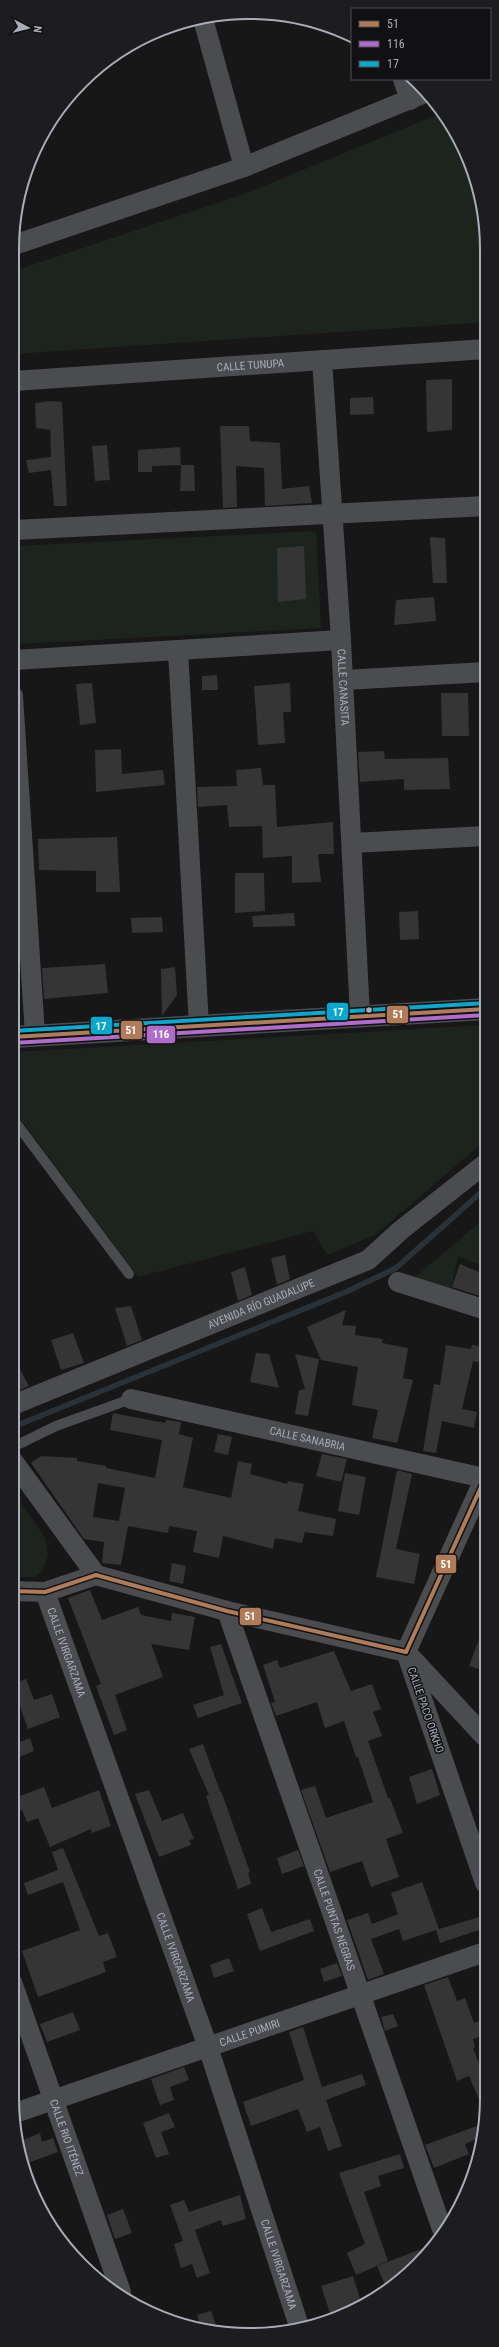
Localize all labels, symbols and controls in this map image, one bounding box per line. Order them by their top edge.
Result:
north arrow [8,8,48,48]
legend [351,8,491,80]
text: 51 [387,17,399,31]
text: N [31,25,44,34]
text: 116 [387,37,405,51]
text: 17 [387,57,399,71]
street label: CALLE TUNUPA [216,357,285,374]
street label: CALLE CANASITA [334,649,351,727]
line badge: 17 [326,1002,349,1021]
unlabelled marker [364,1005,374,1015]
line badge: 51 [386,1005,409,1024]
text: 17 [332,1006,344,1019]
text: 51 [392,1008,404,1021]
line badge: 17 [90,1016,113,1035]
text: 17 [95,1020,107,1033]
line badge: 51 [120,1020,143,1040]
text: 51 [125,1024,137,1037]
line badge: 116 [146,1025,176,1044]
text: 116 [153,1028,170,1041]
street label: AVENIDA RÍO GUADALUPE [206,1276,317,1332]
street label: CALLE SANABRIA [268,1424,347,1454]
line badge: 51 [435,1554,457,1574]
text: 51 [440,1558,452,1571]
street label: CALLE IVIRGARZAMA [44,1606,88,1700]
line badge: 51 [239,1607,262,1626]
text: 51 [244,1610,256,1623]
street label: CALLE PACO ORKHO [405,1666,446,1755]
street label: CALLE PUNTAS NEGRAS [310,1868,358,1973]
street label: CALLE IVIRGARZAMA [153,1911,198,2005]
street label: CALLE PUMIRI [218,2017,282,2049]
street label: CALLE RIO ITÉNEZ [47,2098,86,2178]
street label: CALLE IVIRGARZAMA [258,2218,299,2312]

